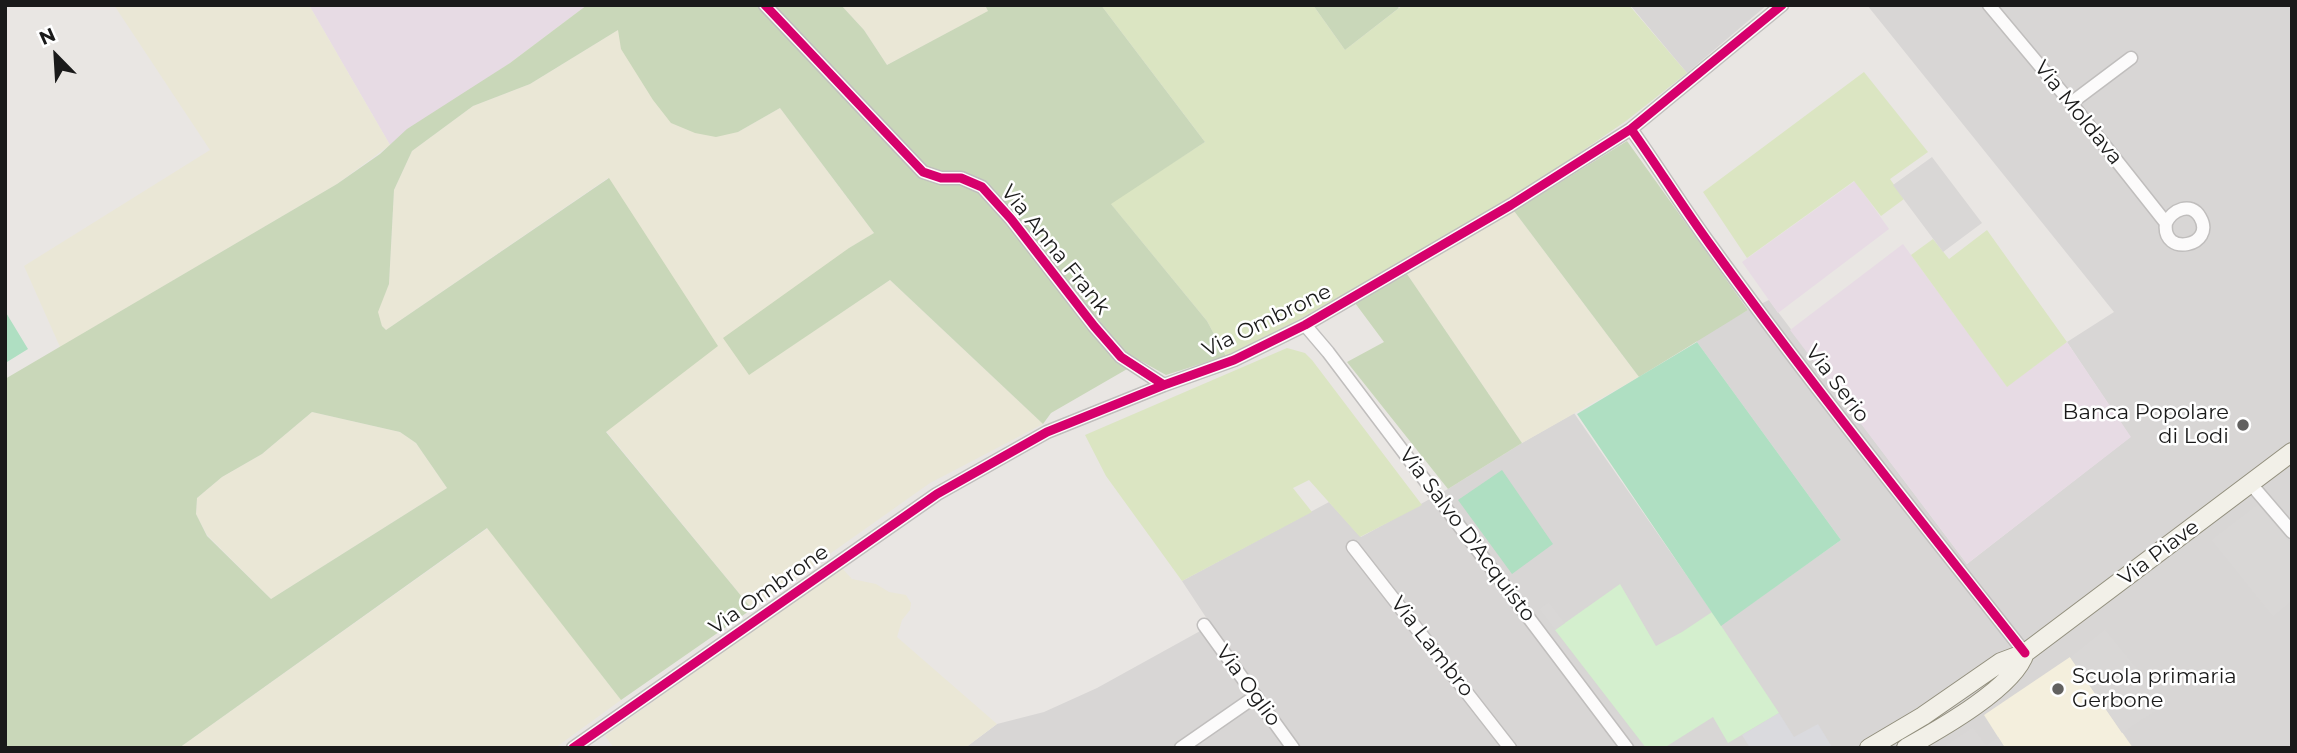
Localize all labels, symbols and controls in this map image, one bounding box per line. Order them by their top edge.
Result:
north arrow [21,21,91,91]
text: N [36,23,59,50]
street label: Via Moldava [2028,56,2128,170]
street label: Via Anna Frank [995,180,1115,320]
street label: Via Ombrone [1198,279,1336,363]
street label: Via Serio [1800,340,1874,428]
place label: Banca Popolare di Lodi [2063,400,2229,450]
marker: Banca Popolare di Lodi [2235,417,2251,433]
street label: Via Salvo D'Acquisto [1393,443,1541,627]
street label: Via Piave [2114,515,2204,591]
street label: Via Ombrone [704,539,834,641]
street label: Via Lambro [1385,592,1479,702]
street label: Via Oglio [1210,640,1286,732]
place label: Scuola primaria Gerbone [2072,664,2237,714]
marker: Scuola primaria Gerbone [2050,681,2066,697]

